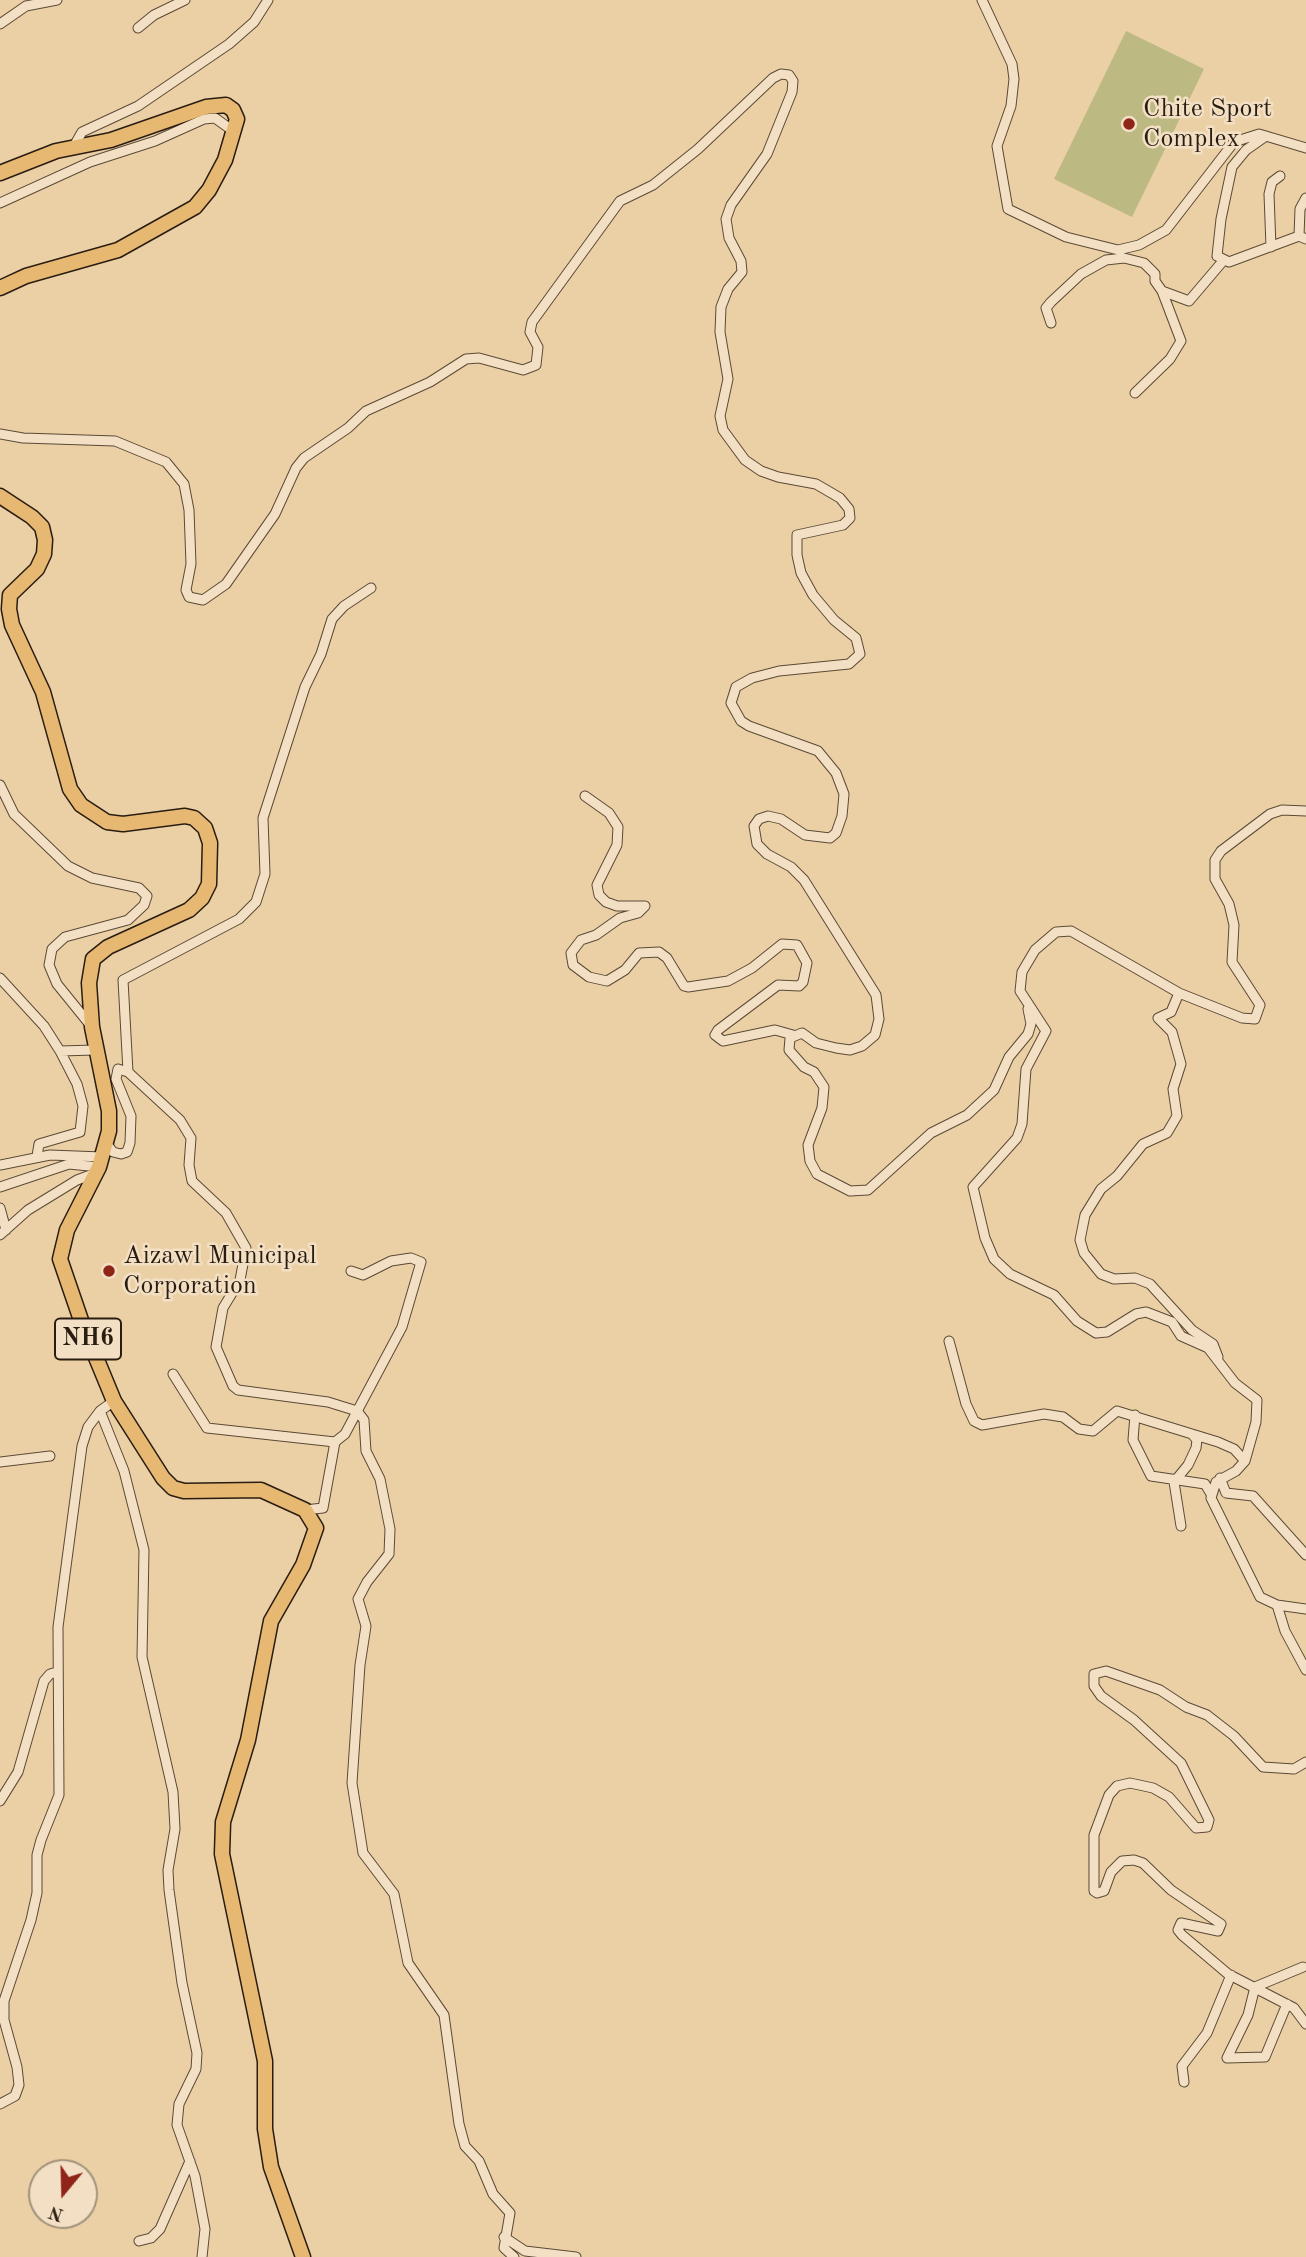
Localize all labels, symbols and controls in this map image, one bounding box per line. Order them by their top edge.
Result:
place label: Chite Sport Complex [1143,93,1272,154]
marker: Chite Sport Complex [1121,116,1137,132]
place label: Aizawl Municipal Corporation [123,1240,316,1302]
marker: Aizawl Municipal Corporation [101,1263,117,1279]
road number: NH6 [55,1318,121,1359]
north arrow [28,2159,98,2229]
text: N [47,2201,67,2224]

